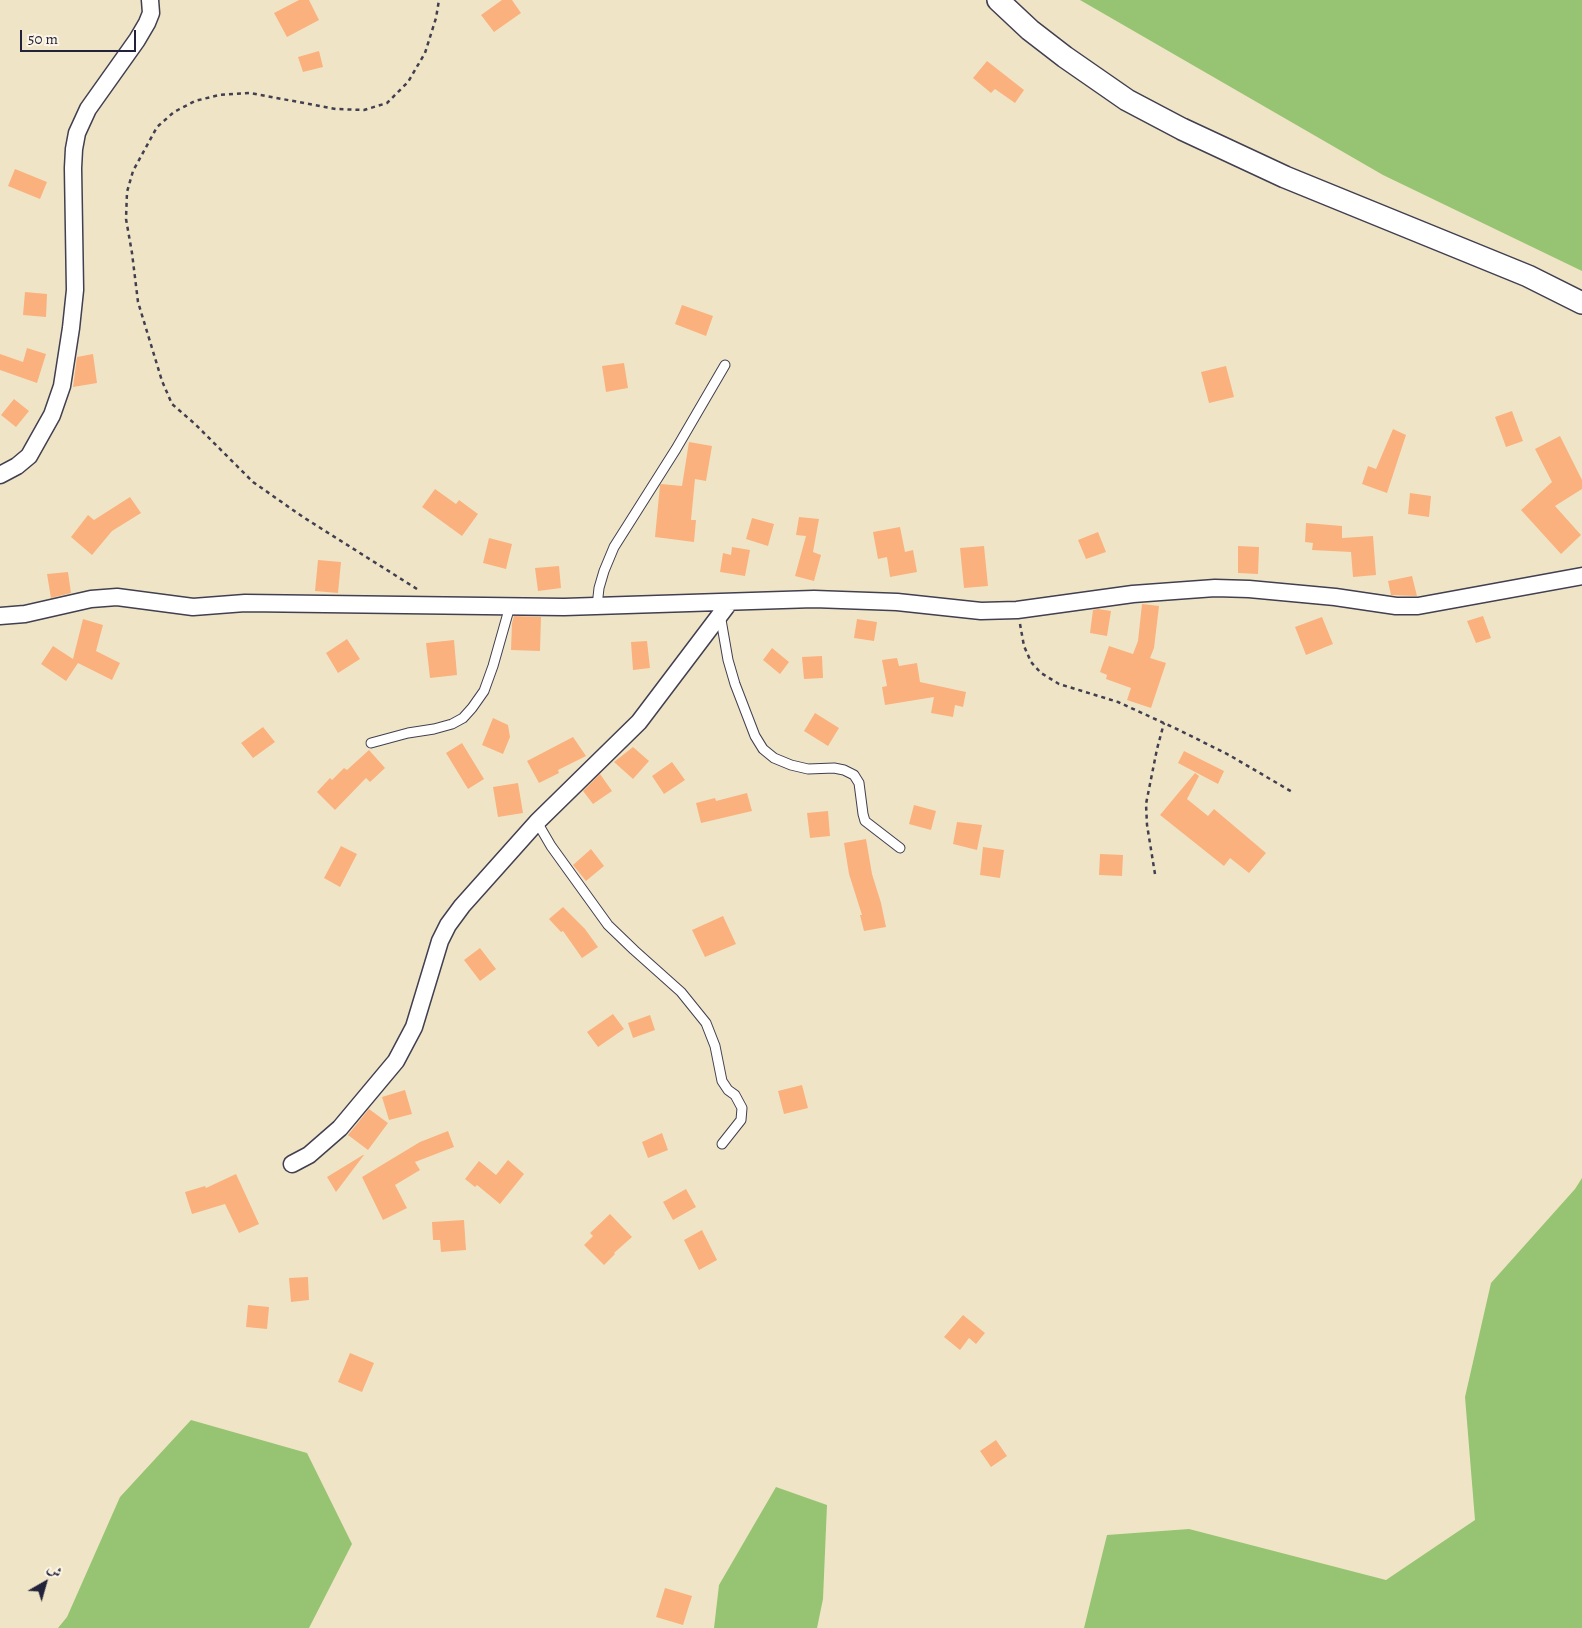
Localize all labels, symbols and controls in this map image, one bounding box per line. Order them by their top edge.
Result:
scale bar [22,20,139,52]
text: 50 m [28,29,58,49]
north arrow [20,1558,70,1608]
text: ش [43,1559,66,1583]

